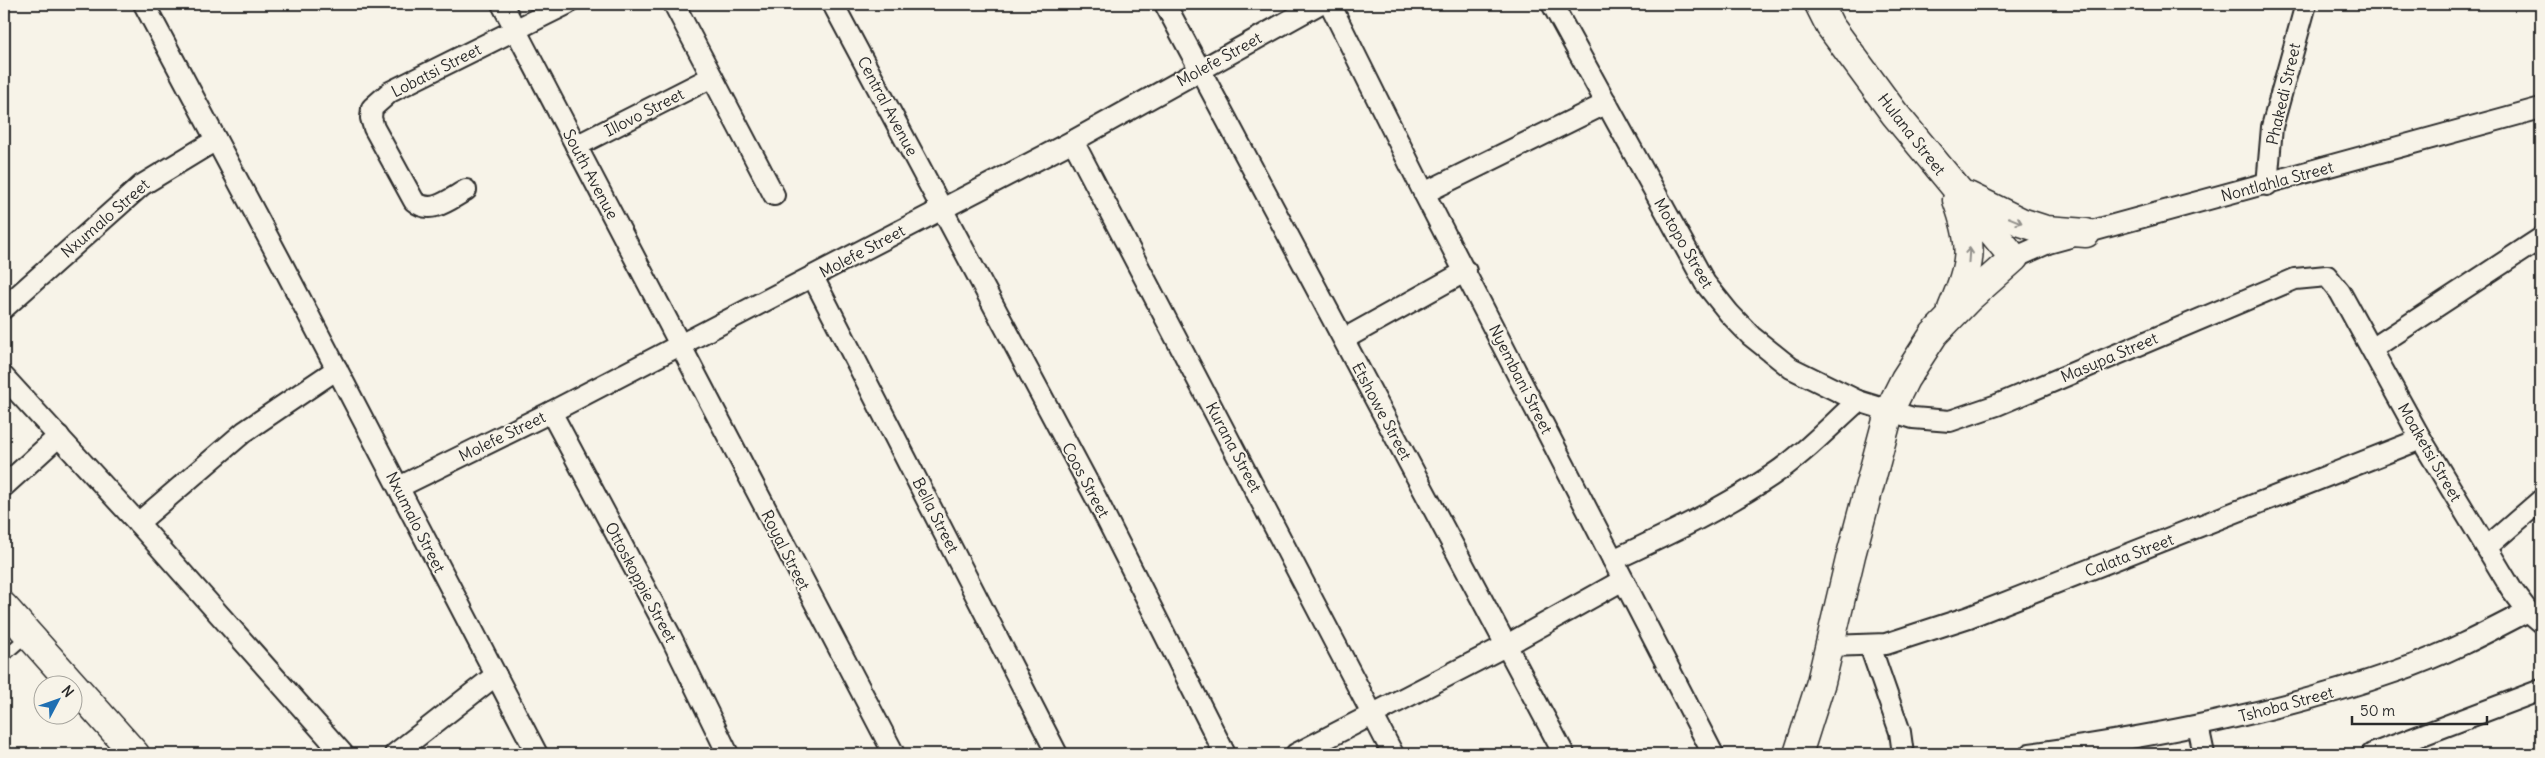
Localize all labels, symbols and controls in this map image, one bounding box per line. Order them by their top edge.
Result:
street label: Molefe Street [1173,27,1265,91]
street label: Lobatsi Street [388,39,485,101]
street label: Phakedi Street [2262,40,2305,147]
street label: Central Avenue [853,53,923,159]
street label: Illovo Street [601,83,688,141]
street label: Hulana Street [1874,89,1951,179]
street label: South Avenue [559,125,623,223]
street label: Nontlahla Street [2219,156,2336,206]
street label: Nxumalo Street [57,174,154,262]
street label: Motopo Street [1650,194,1718,292]
one-way arrow [2007,215,2022,225]
street label: Molefe Street [816,220,909,282]
one-way arrow [1965,248,1974,264]
street label: Nyembani Street [1485,321,1557,438]
street label: Masupa Street [2057,327,2161,386]
street label: Etshowe Street [1348,359,1416,464]
street label: Kurana Street [1202,398,1266,496]
street label: Moaketsi Street [2394,399,2467,505]
street label: Molefe Street [455,406,549,466]
street label: Coos Street [1058,439,1114,521]
street label: Nxumalo Street [382,468,450,576]
street label: Bella Street [908,474,964,557]
street label: Royal Street [757,507,815,594]
street label: Ottoskoppie Street [601,518,681,646]
street label: Calata Street [2082,529,2177,581]
north arrow [32,676,82,726]
text: N [58,682,78,701]
street label: Tshoba Street [2236,682,2336,726]
scale bar [2352,693,2488,725]
text: 50 m [2360,701,2395,720]

